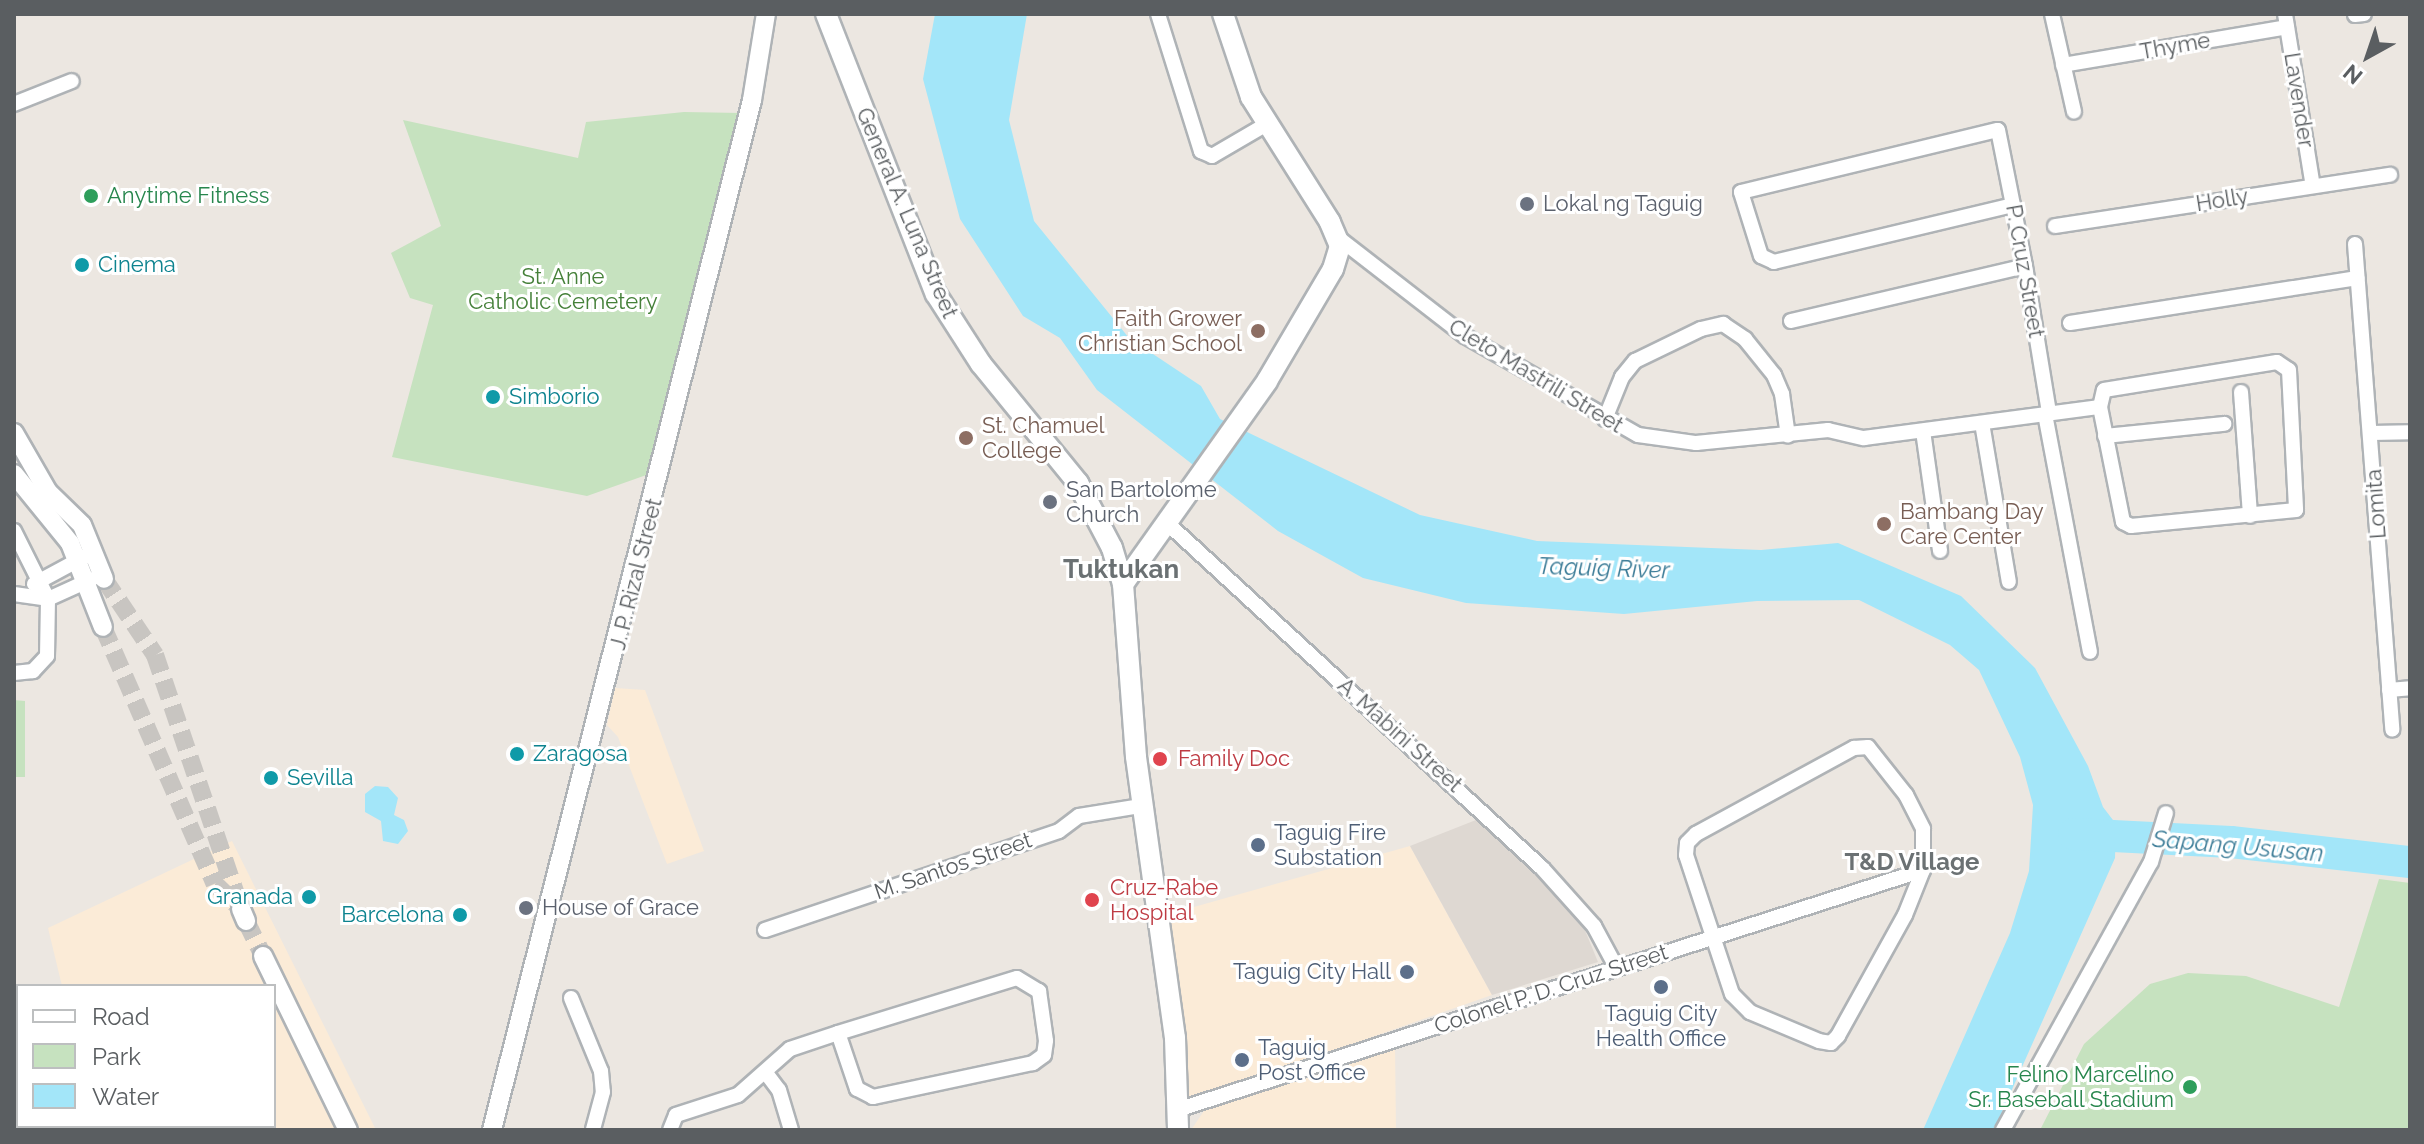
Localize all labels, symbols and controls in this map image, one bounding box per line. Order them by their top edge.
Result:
north arrow [2328,16,2408,96]
street label: Thyme [2138,27,2212,65]
street label: Lavender [2278,51,2320,149]
text: N [2338,59,2367,90]
street label: General A. Luna Street [850,103,964,323]
place label: Anytime Fitness [107,183,269,209]
street label: Holly [2194,183,2250,217]
marker: Anytime Fitness [82,187,100,205]
place label: Lokal ng Taguig [1543,191,1704,217]
marker: Lokal ng Taguig [1518,195,1536,213]
street label: P. Cruz Street [2000,202,2050,340]
place label: Cinema [98,252,176,278]
marker: Cinema [73,256,91,274]
park label: St. Anne Catholic Cemetery [468,263,658,314]
place label: Faith Grower Christian School [1078,305,1242,356]
street label: Cleto Mastrili Street [1444,313,1628,439]
marker: Faith Grower Christian School [1249,322,1267,340]
place label: Simborio [509,384,600,410]
marker: Simborio [484,388,502,406]
place label: St. Chamuel College [982,412,1104,464]
marker: St. Chamuel College [957,429,975,447]
street label: Lomita [2360,468,2392,540]
place label: San Bartolome Church [1066,476,1217,528]
marker: San Bartolome Church [1041,493,1059,511]
street label: J. P. Rizal Street [604,495,668,653]
place label: Bambang Day Care Center [1900,498,2044,550]
marker: Bambang Day Care Center [1875,515,1893,533]
water label: Taguig River [1538,551,1670,585]
district label: Tuktukan [1063,554,1179,586]
street label: A. Mabini Street [1332,672,1468,798]
place label: Zaragosa [533,741,628,767]
marker: Zaragosa [508,745,526,763]
place label: Family Doc [1178,746,1291,772]
marker: Family Doc [1149,748,1171,770]
place label: Sevilla [287,765,353,791]
marker: Sevilla [262,769,280,787]
place label: Taguig Fire Substation [1274,819,1386,870]
water label: Sapang Ususan [2151,824,2325,868]
street label: M. Santos Street [871,827,1035,905]
marker: Taguig Fire Substation [1249,836,1267,854]
district label: T&D Village [1844,848,1980,876]
place label: Cruz-Rabe Hospital [1110,874,1218,926]
place label: Granada [207,884,293,910]
marker: Granada [300,888,318,906]
marker: Cruz-Rabe Hospital [1081,889,1103,911]
place label: House of Grace [542,895,699,921]
marker: House of Grace [517,899,535,917]
place label: Barcelona [341,902,444,928]
marker: Barcelona [451,906,469,924]
street label: Colonel P. D. Cruz Street [1431,939,1671,1039]
place label: Taguig City Hall [1232,959,1391,985]
marker: Taguig City Hall [1398,963,1416,981]
marker: Taguig City Health Office [1652,978,1670,996]
legend [16,984,276,1128]
place label: Taguig City Health Office [1596,1000,1726,1052]
text: Road [92,1002,150,1031]
place label: Taguig Post Office [1258,1034,1366,1086]
text: Park [92,1042,141,1071]
marker: Taguig Post Office [1233,1051,1251,1069]
place label: Felino Marcelino Sr. Baseball Stadium [1968,1061,2174,1112]
marker: Felino Marcelino Sr. Baseball Stadium [2181,1078,2199,1096]
text: Water [92,1082,159,1111]

